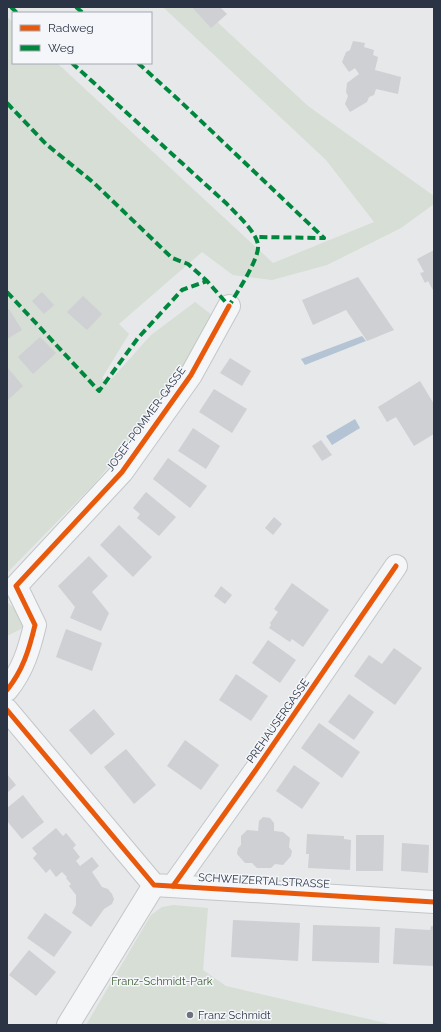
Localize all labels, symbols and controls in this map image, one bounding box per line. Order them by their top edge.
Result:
legend [12,12,152,64]
text: Radweg [48,21,94,35]
text: Weg [48,41,74,55]
street label: JOSEF-POMMER-GASSE [104,364,188,474]
street label: PREHAUSERGASSE [244,676,312,766]
street label: SCHWEIZERTALSTRASSE [198,871,330,891]
park label: Franz-Schmidt-Park [111,975,213,988]
place label: Franz Schmidt [198,1009,271,1022]
marker: Franz Schmidt [185,1010,195,1020]

